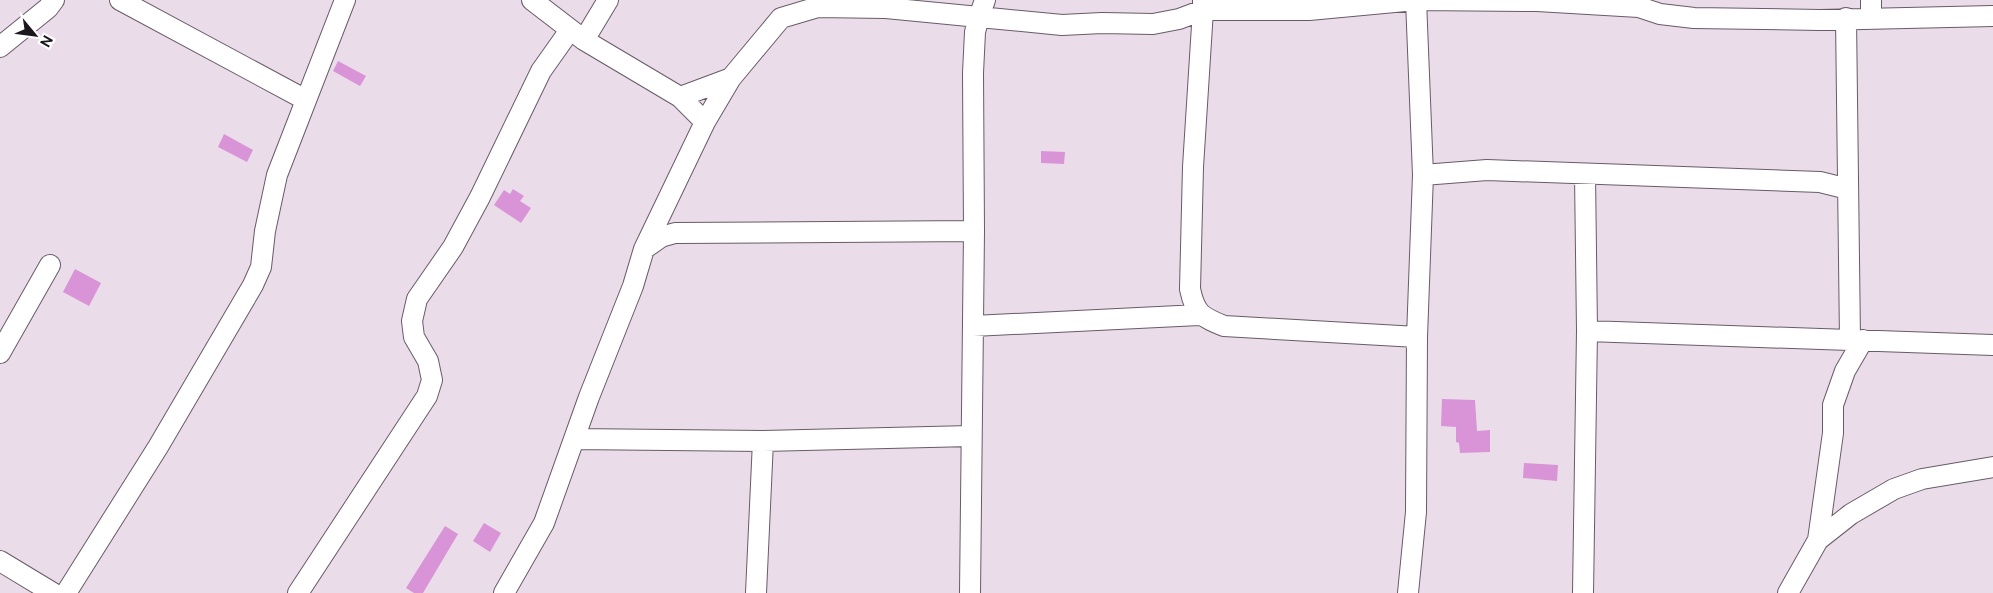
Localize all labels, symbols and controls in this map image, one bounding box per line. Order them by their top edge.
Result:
north arrow [10,10,60,60]
text: N [37,33,56,50]

